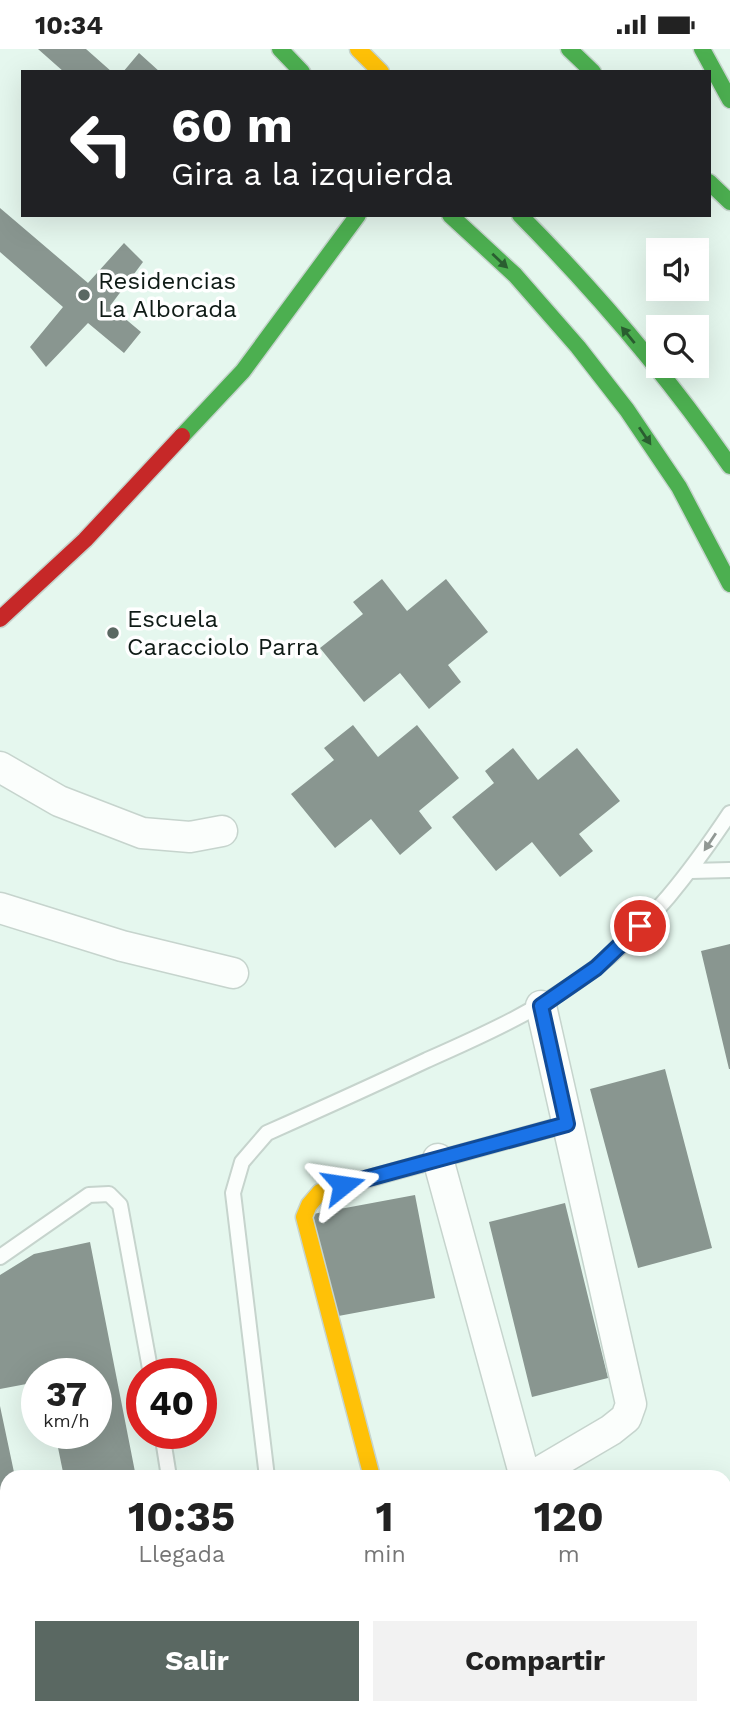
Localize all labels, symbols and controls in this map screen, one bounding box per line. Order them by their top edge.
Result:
text: 10:34 [35,10,103,40]
text: 60 m [171,96,293,154]
icon: left [56,98,147,189]
text: Gira a la izquierda [171,155,453,193]
map controls [646,238,709,378]
button: sound [646,238,709,301]
one-way arrow [491,253,508,269]
place label: Residencias La Alborada [98,267,237,323]
marker: Residencias La Alborada [76,287,92,303]
button: search [646,315,709,378]
one-way arrow [621,326,636,344]
one-way arrow [638,427,651,446]
place label: Escuela Caracciolo Parra [127,605,319,661]
marker: Escuela Caracciolo Parra [105,625,121,641]
one-way arrow [704,832,717,852]
pin [610,896,670,956]
icon: arrive [621,907,659,945]
position arrow [306,1148,380,1222]
speed limit sign: 40 [126,1358,217,1449]
text: 37 [46,1373,87,1415]
text: km/h [43,1410,90,1431]
text: 10:35 [128,1492,235,1541]
text: 1 [375,1492,394,1541]
text: 120 [534,1492,604,1541]
text: Llegada [138,1541,225,1568]
text: min [363,1541,406,1568]
text: m [558,1541,580,1568]
button: Salir [35,1621,359,1701]
button: Compartir [373,1621,697,1701]

